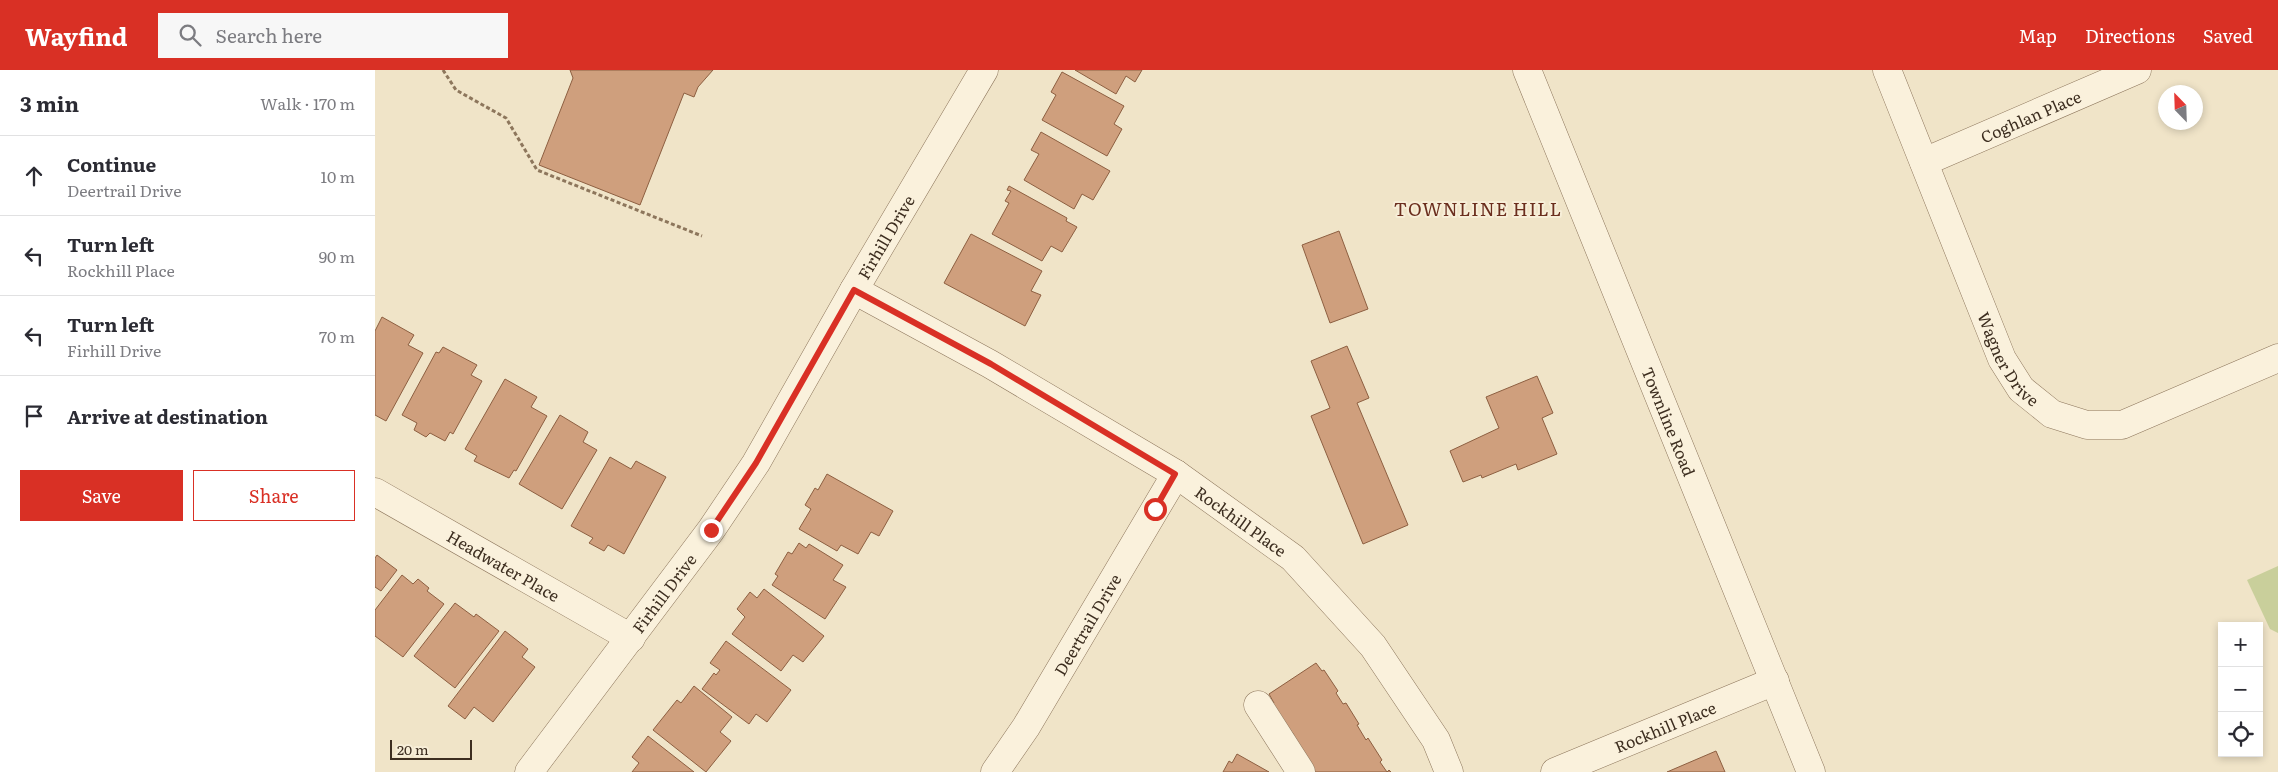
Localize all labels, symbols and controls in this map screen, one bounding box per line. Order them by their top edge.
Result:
search box [158,13,508,58]
text: Wayfind [25,18,128,53]
icon: search [176,21,204,49]
text: Search here [216,21,322,49]
text: Map [2019,22,2057,49]
text: Directions [2085,22,2175,49]
text: Saved [2203,22,2253,49]
street label: Coghlan Place [1976,84,2085,148]
north arrow [2158,85,2203,130]
text: 3 min [20,87,79,118]
text: Walk · 170 m [260,91,355,115]
text: Continue [67,150,156,178]
icon: ahead [20,162,48,190]
text: 10 m [321,164,355,188]
text: Deertrail Drive [67,178,182,202]
street label: Firhill Drive [851,190,920,284]
district label: TOWNLINE HILL [1394,195,1562,222]
text: Turn left [67,230,154,258]
icon: left [20,242,48,270]
text: 90 m [319,244,355,268]
text: Rockhill Place [67,258,175,282]
street label: Wagner Drive [1972,308,2045,411]
text: Turn left [67,310,154,338]
icon: left [20,322,48,350]
text: 70 m [319,324,355,348]
text: Firhill Drive [67,338,161,362]
street label: Townline Road [1636,363,1702,480]
icon: arrive [20,402,48,430]
text: Arrive at destination [67,402,268,430]
button: Save [20,470,183,521]
button: Share [193,470,355,521]
street label: Rockhill Place [1190,480,1292,562]
route start [1144,498,1167,521]
route end [700,519,723,542]
street label: Headwater Place [443,524,564,607]
street label: Firhill Drive [626,548,702,638]
street label: Deertrail Drive [1047,569,1126,680]
map controls [2218,622,2263,757]
button: + [2218,622,2263,667]
button: − [2218,667,2263,712]
street label: Rockhill Place [1611,695,1719,758]
button: locate [2218,712,2263,757]
scale bar [390,737,473,760]
text: 20 m [397,739,429,759]

